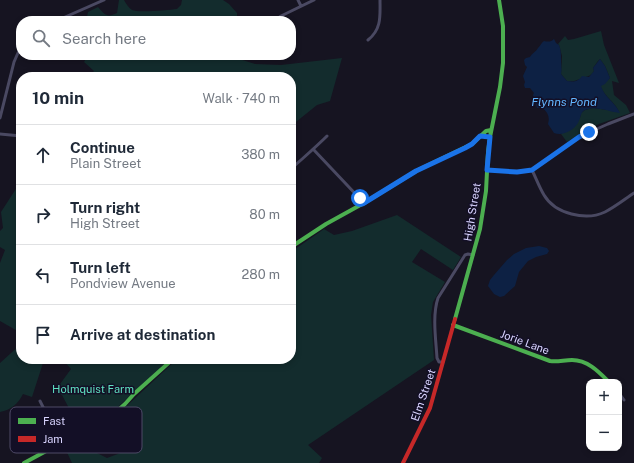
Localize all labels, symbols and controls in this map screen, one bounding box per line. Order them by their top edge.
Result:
search box [16,16,296,60]
icon: search [30,27,52,49]
text: Search here [62,30,146,47]
text: 10 min [32,88,84,108]
text: Walk · 740 m [203,91,280,106]
water label: Flynns Pond [531,95,597,109]
route end [580,123,598,141]
text: Continue [70,139,135,156]
icon: ahead [32,144,54,166]
text: 380 m [241,147,280,162]
text: Plain Street [70,156,141,171]
street label: High Street [461,182,483,242]
route start [351,189,369,207]
text: Turn right [70,199,140,216]
icon: right [32,204,54,226]
text: 80 m [249,207,280,222]
text: High Street [70,216,140,231]
text: Turn left [70,259,131,276]
icon: left [32,264,54,286]
text: 280 m [242,267,280,282]
text: Pondview Avenue [70,276,176,291]
icon: arrive [32,324,54,346]
text: Arrive at destination [70,326,215,343]
street label: Jorie Lane [499,328,551,356]
street label: Elm Street [408,367,438,423]
map controls [586,379,622,451]
button: + [586,379,622,415]
park label: Holmquist Farm [52,383,134,395]
legend [10,407,142,453]
text: Fast [43,415,65,427]
button: − [586,415,622,451]
text: Jam [43,433,63,445]

